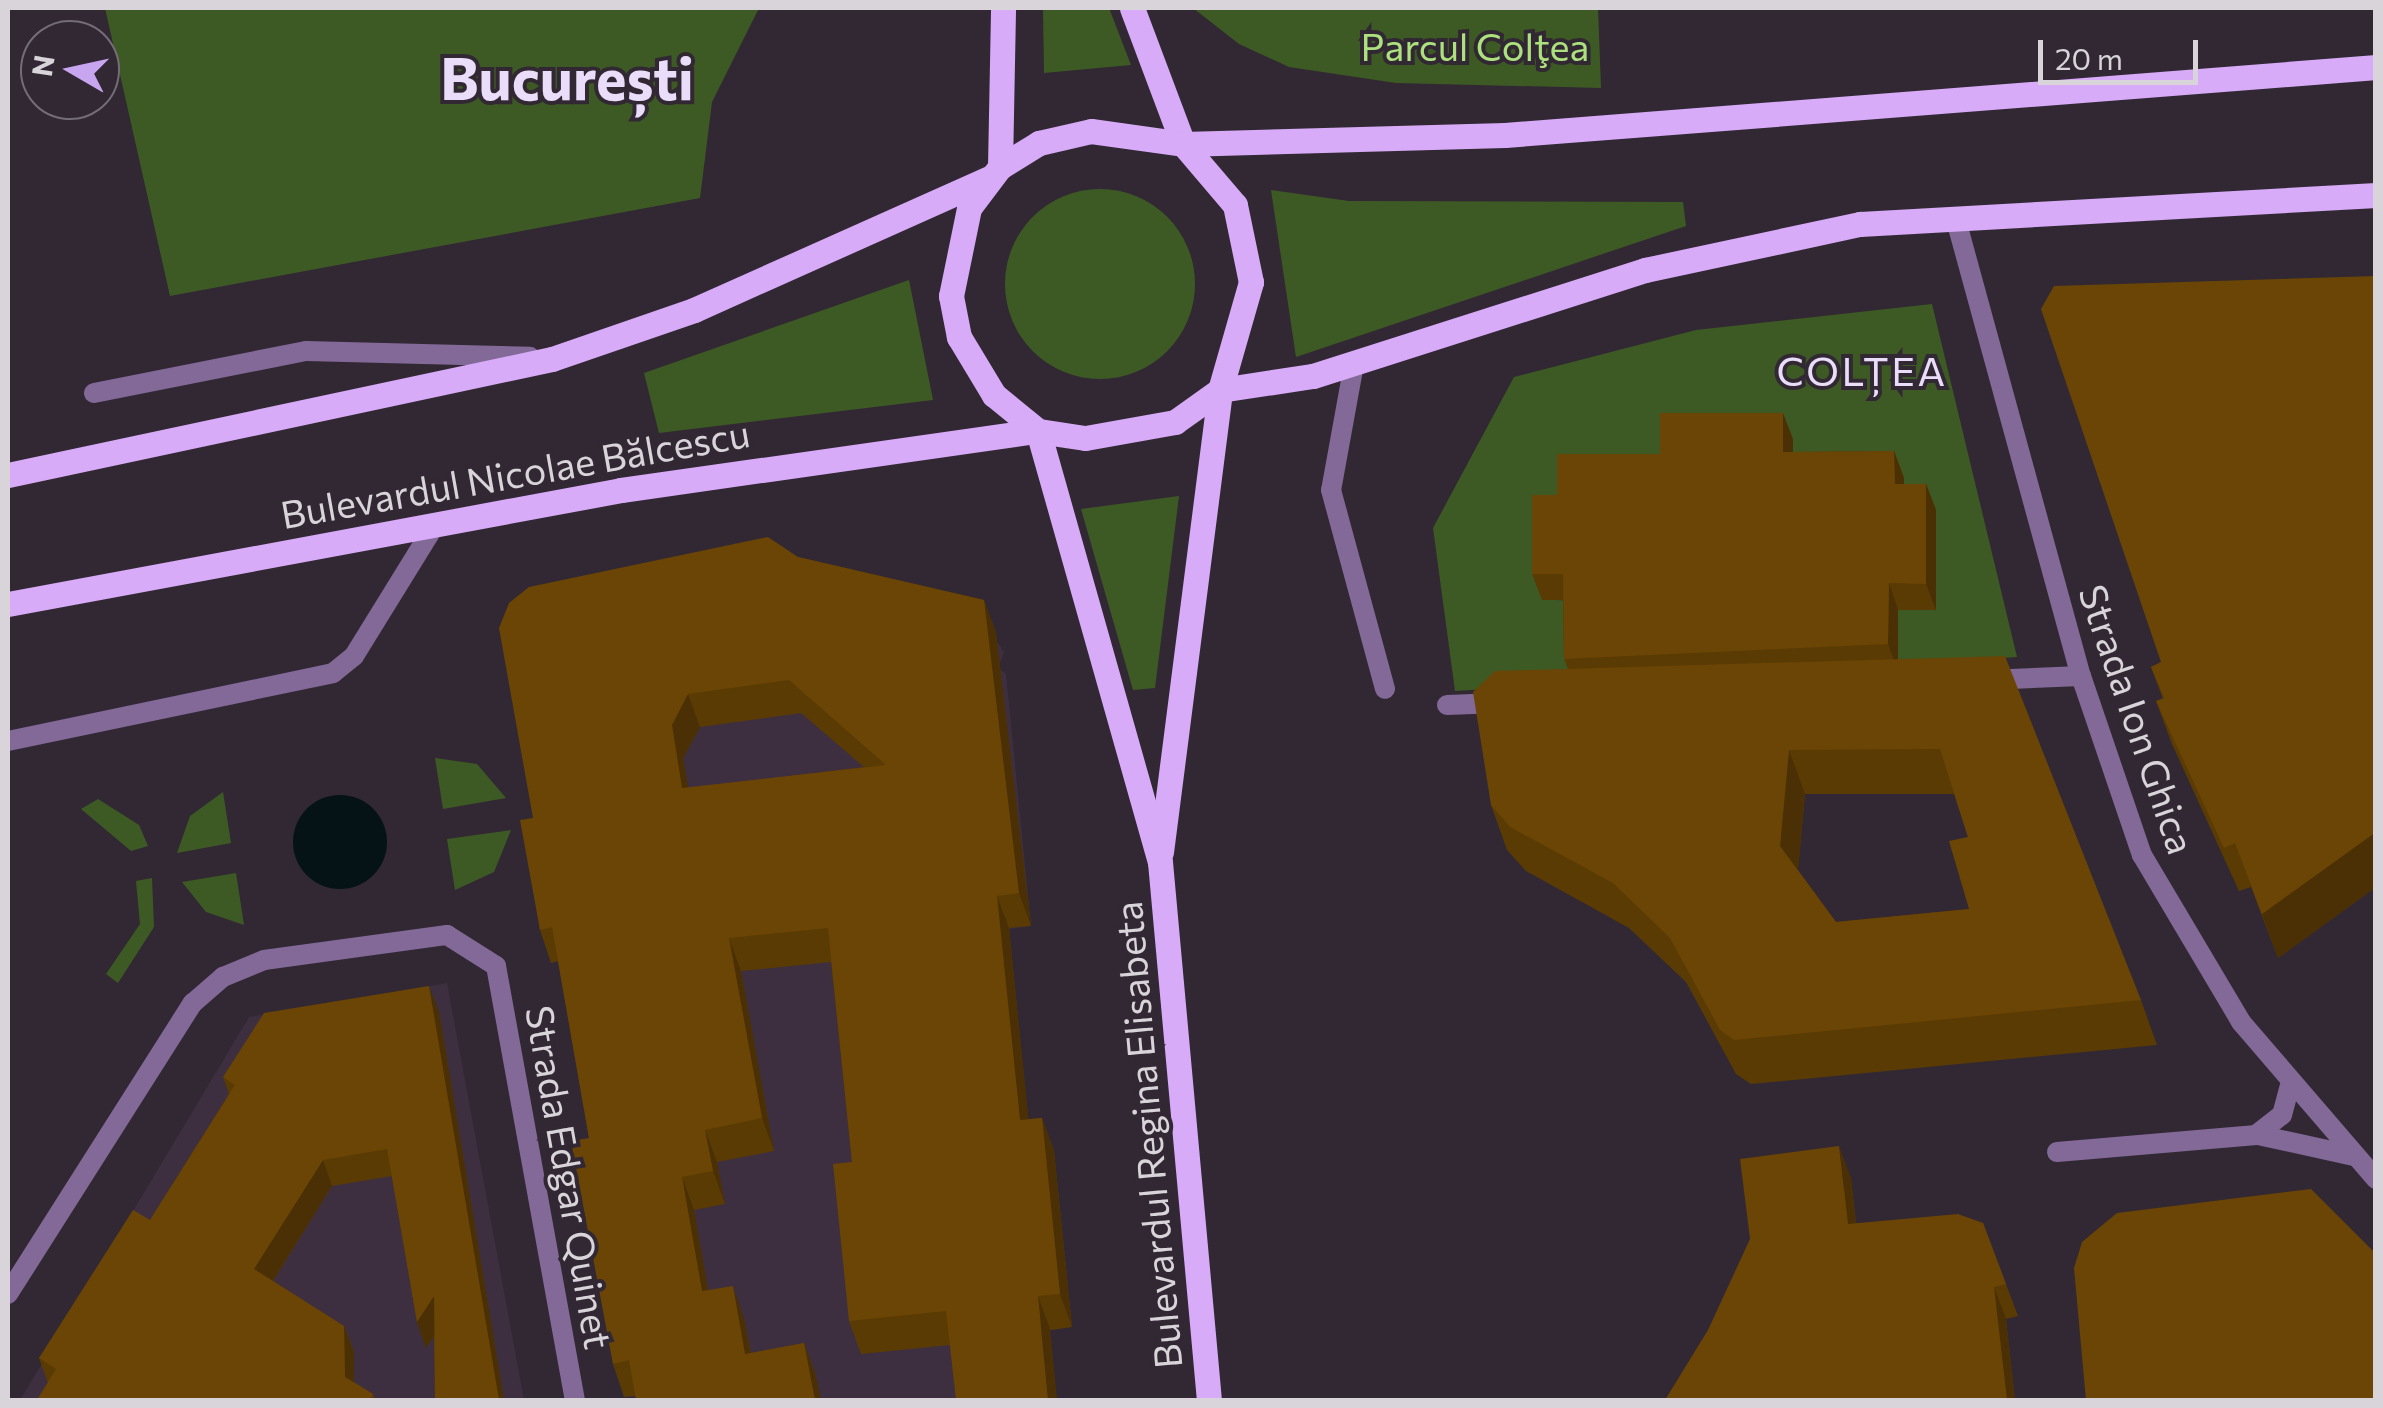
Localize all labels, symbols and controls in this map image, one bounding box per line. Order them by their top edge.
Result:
north arrow [20,20,120,120]
scale bar [2043,20,2203,82]
park label: Parcul Colţea [1361,23,1589,69]
text: 20 m [2055,39,2123,76]
district label: București [440,42,694,112]
text: N [24,53,61,79]
district label: COLȚEA [1776,346,1948,394]
street label: Bulevardul Nicolae Bălcescu [277,409,753,537]
street label: Strada Ion Ghica [2071,578,2205,860]
street label: Bulevardul Regina Elisabeta [1104,899,1190,1371]
street label: Strada Edgar Quinet [517,1002,623,1352]

